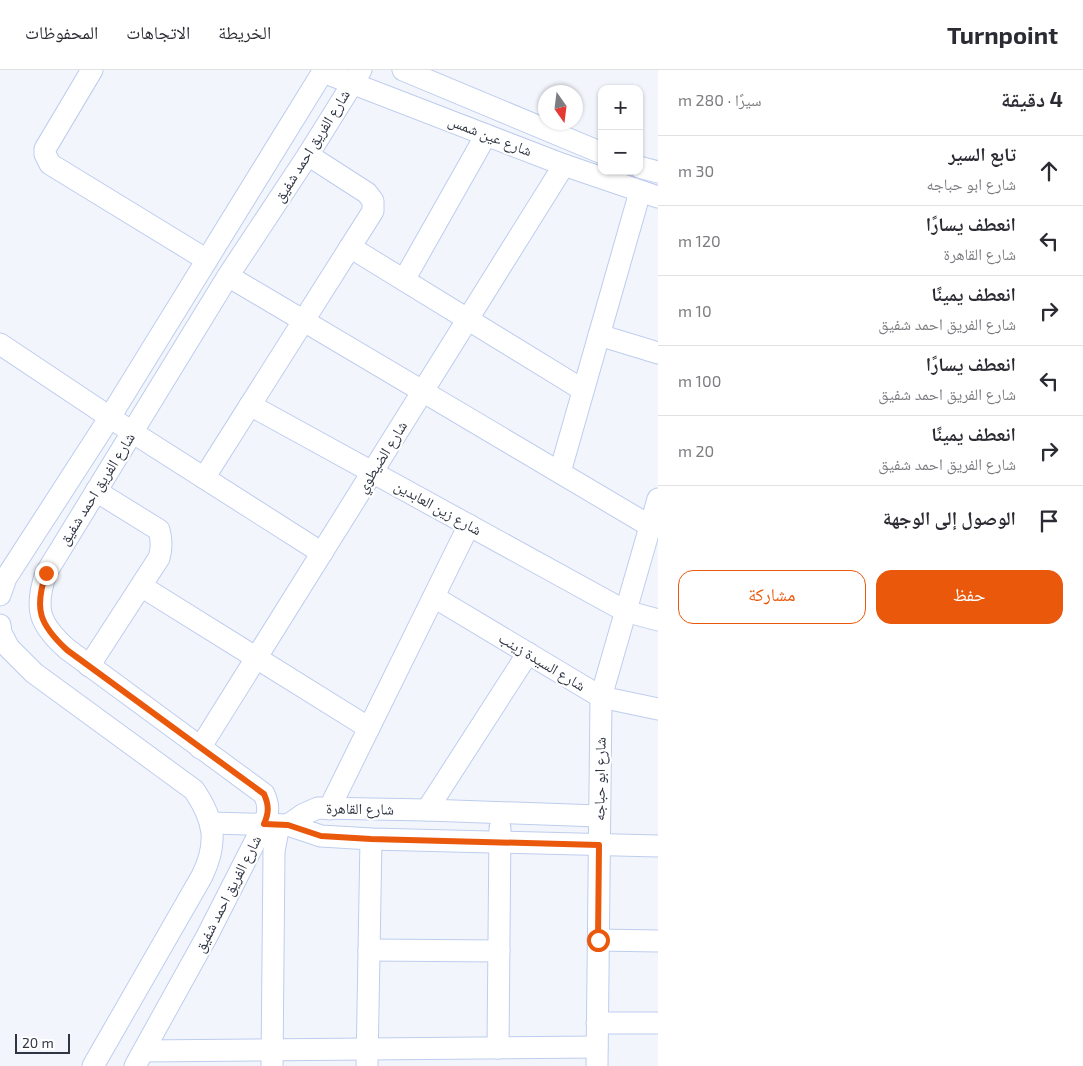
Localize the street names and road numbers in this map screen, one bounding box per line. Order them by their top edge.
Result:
street label: شارع الفريق احمد شفيق [269,86,355,206]
street label: شارع عين شمس [445,111,535,161]
street label: شارع الضيطوي [352,417,414,498]
street label: شارع الفريق احمد شفيق [54,429,140,549]
street label: شارع زين العابدين [391,476,485,540]
street label: شارع السيدة زينب [495,628,589,696]
street label: شارع ابو حباجه [589,737,611,821]
street label: شارع القاهرة [326,798,394,820]
street label: شارع الفريق احمد شفيق [190,832,266,956]

